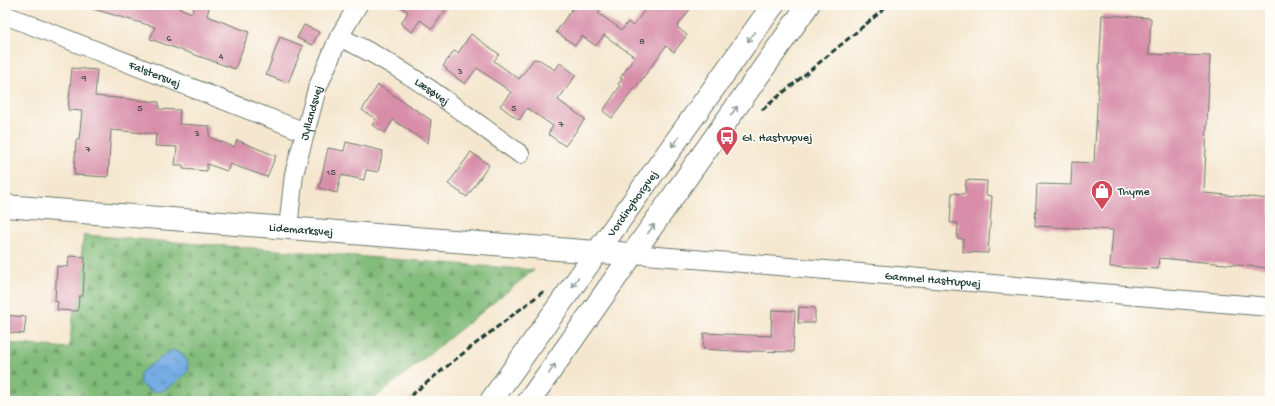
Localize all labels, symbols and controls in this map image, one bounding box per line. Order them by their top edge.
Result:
one-way arrow [747,31,755,42]
house number: 6 [166,33,172,45]
house number: 8 [639,36,645,48]
house number: 4 [219,51,224,63]
street label: Falstersvej [125,59,182,92]
house number: 3 [456,66,463,78]
house number: 9 [80,73,87,85]
street label: Læsøvej [411,76,451,109]
street label: Jyllandsvej [298,84,327,142]
house number: 5 [137,103,143,115]
house number: 5 [511,103,517,115]
one-way arrow [730,105,738,116]
house number: 7 [557,119,564,131]
bus stop icon: Gl. Hastrupvej [714,124,740,157]
house number: 3 [193,128,200,140]
place label: Gl. Hastrupvej [742,132,812,146]
one-way arrow [671,137,679,148]
house number: 7 [84,144,91,156]
house number: 15 [325,167,336,179]
street label: Vordingborgvej [605,168,662,241]
shop icon: Thyme [1089,178,1115,211]
place label: Thyme [1117,186,1150,200]
street label: Lidemarksvej [268,222,334,241]
one-way arrow [647,224,655,235]
street label: Gammel Hastrupvej [884,270,982,292]
one-way arrow [571,277,579,288]
one-way arrow [548,364,556,375]

